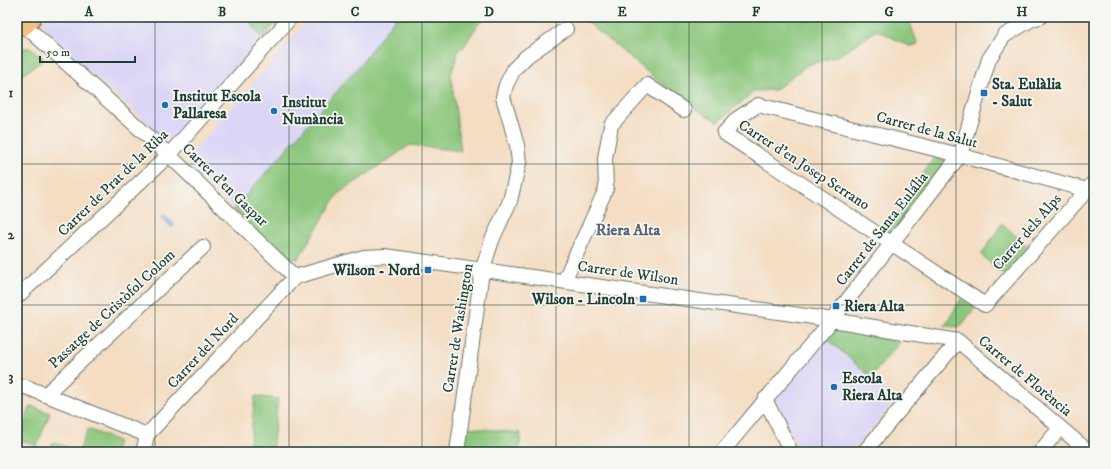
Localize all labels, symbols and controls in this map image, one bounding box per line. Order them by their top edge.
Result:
text: A [84,4,94,20]
text: B [218,4,226,20]
text: C [351,4,360,20]
text: D [484,4,494,20]
text: E [617,4,627,20]
text: F [752,4,761,20]
text: G [884,4,894,20]
text: H [1017,4,1028,20]
scale bar [40,38,135,64]
text: 50 m [46,45,70,60]
place label: Sta. Eulàlia - Salut [992,75,1062,111]
text: 1 [9,85,14,101]
place label: Institut Escola Pallaresa [173,87,262,123]
marker: Sta. Eulàlia - Salut [979,88,989,98]
place label: Institut Numància [282,93,344,129]
marker: Institut Escola Pallaresa [160,100,170,110]
marker: Institut Numància [269,106,279,116]
street label: Carrer de la Salut [874,107,980,153]
street label: Carrer d'en Josep Serrano [735,115,873,215]
street label: Carrer de Prat de la Riba [54,125,173,241]
street label: Carrer d'en Gaspar [178,139,272,231]
street label: Carrer de Santa Eulália [832,168,933,290]
street label: Carrer dels Alps [988,190,1066,274]
district label: Riera Alta [596,220,661,240]
text: 2 [8,227,15,243]
street label: Passatge de Cristòfol Colom [45,245,179,373]
street label: Carrer de Wilson [576,257,680,290]
place label: Wilson - Nord [332,261,421,280]
street label: Carrer de Washington [438,262,478,394]
marker: Wilson - Nord [423,265,433,275]
place label: Wilson - Lincoln [531,290,635,309]
marker: Wilson - Lincoln [638,294,648,304]
place label: Riera Alta [844,297,905,316]
marker: Riera Alta [831,301,841,311]
street label: Carrer del Nord [163,309,243,393]
street label: Carrer de Florència [974,331,1076,421]
text: 3 [9,369,14,385]
place label: Escola Riera Alta [842,369,903,405]
marker: Escola Riera Alta [829,382,839,392]

